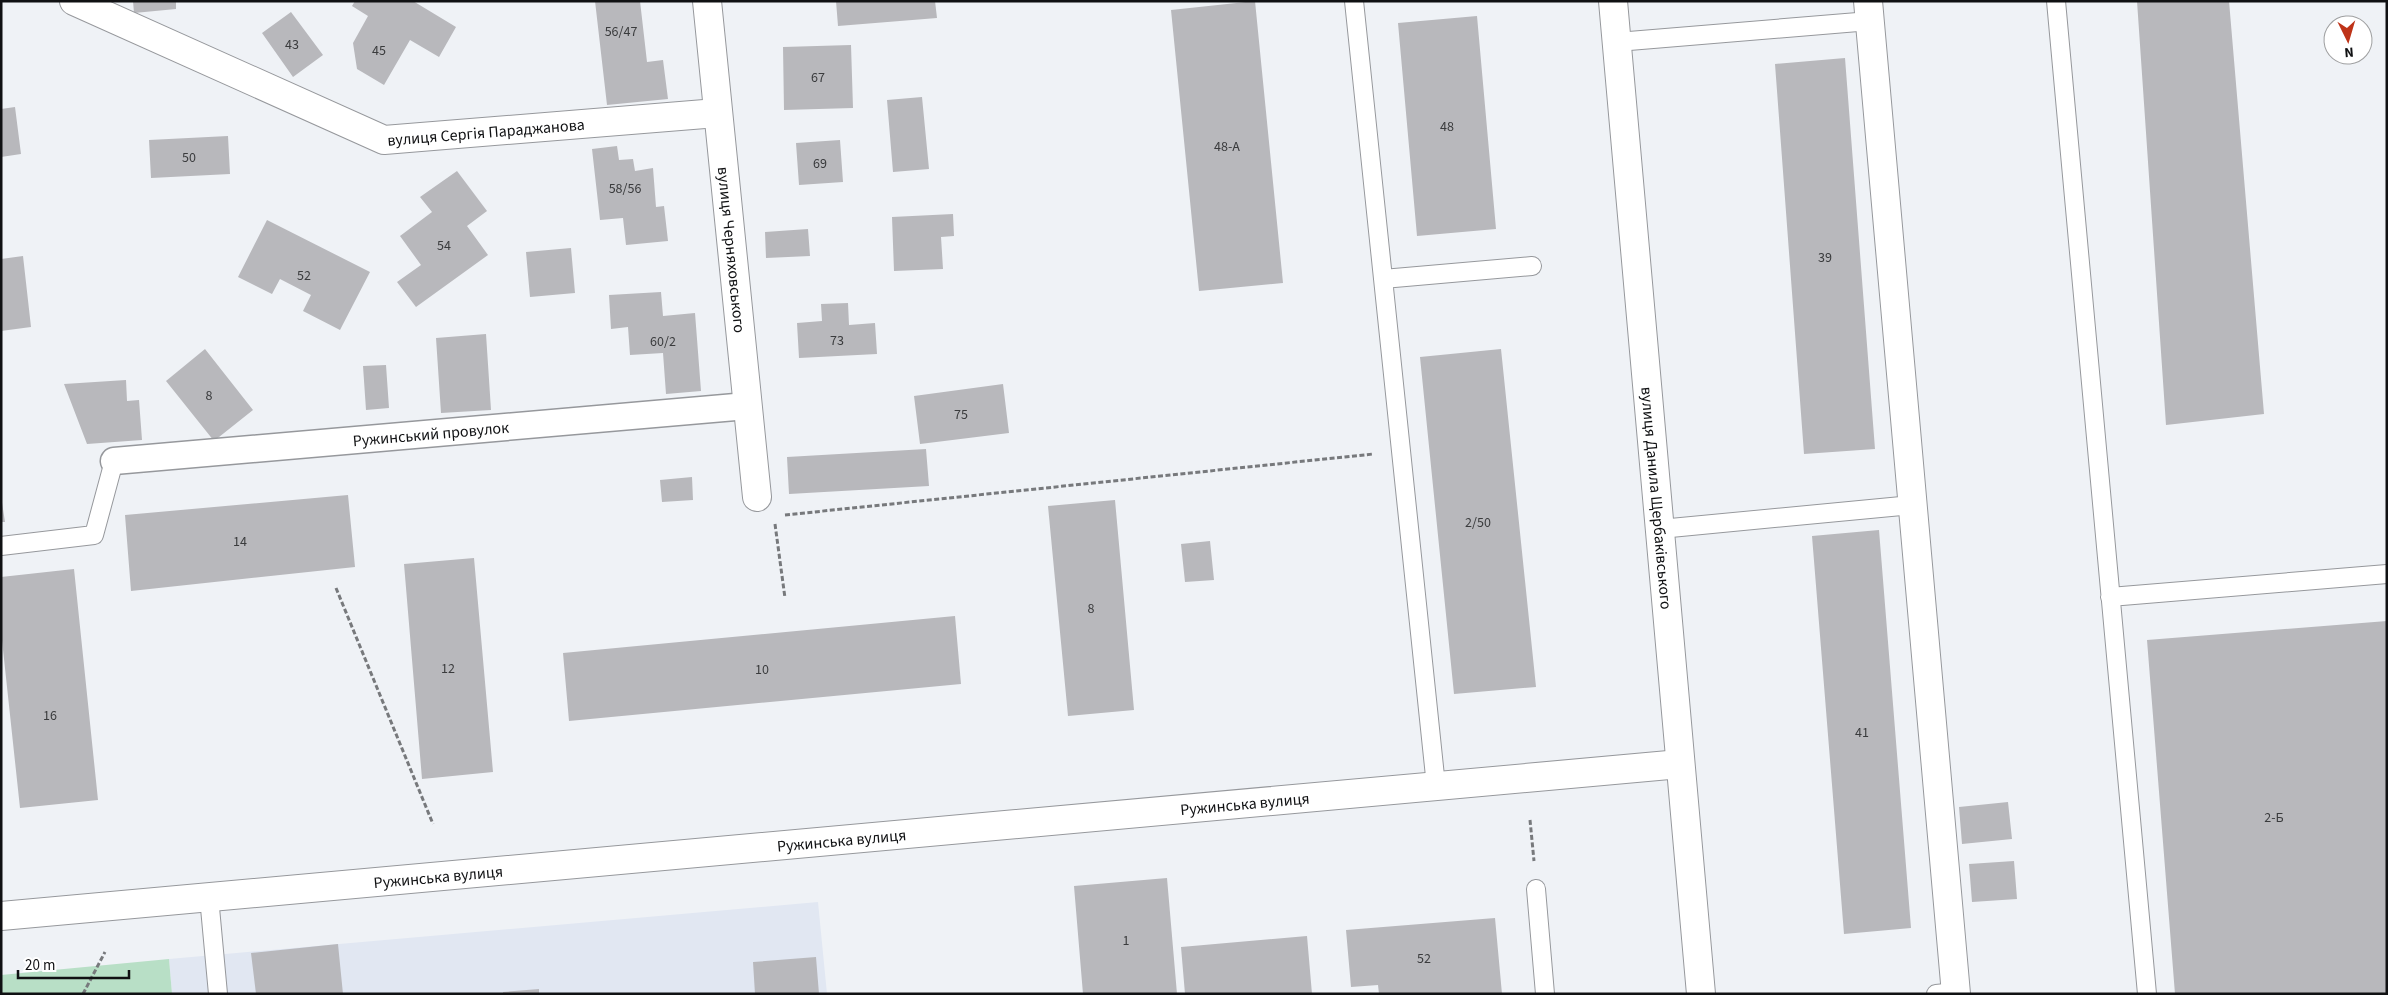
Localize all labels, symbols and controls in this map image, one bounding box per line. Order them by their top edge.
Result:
north arrow [2323,15,2373,65]
house number: 56/47 [605,22,637,42]
house number: 43 [285,35,299,55]
house number: 45 [372,41,386,61]
text: N [2344,42,2355,62]
house number: 67 [811,68,825,88]
street label: вулиця Сергія Параджанова [386,114,586,152]
house number: 48 [1440,117,1454,137]
house number: 48-А [1214,137,1240,157]
house number: 50 [182,148,196,168]
house number: 69 [813,154,827,174]
street label: вулиця Черняховського [712,166,750,334]
house number: 58/56 [609,179,641,199]
house number: 54 [437,236,451,256]
house number: 39 [1818,248,1832,268]
house number: 52 [297,266,311,286]
house number: 73 [830,331,844,351]
house number: 60/2 [650,332,676,352]
house number: 8 [206,386,213,406]
street label: вулиця Данила Щербаківського [1635,386,1677,610]
house number: 75 [954,405,968,425]
street label: Ружинський провулок [352,417,510,452]
house number: 2/50 [1465,513,1491,533]
house number: 14 [233,532,247,552]
house number: 8 [1088,599,1095,619]
house number: 12 [441,659,455,679]
house number: 10 [755,660,769,680]
house number: 16 [43,706,57,726]
house number: 41 [1855,723,1869,743]
street label: Ружинська вулиця [1179,788,1311,821]
house number: 2-Б [2264,808,2284,828]
street label: Ружинська вулиця [776,824,907,858]
street label: Ружинська вулиця [373,861,504,894]
house number: 1 [1123,931,1130,951]
scale bar [18,948,129,980]
house number: 52 [1417,949,1431,969]
text: 20 m [25,955,55,976]

